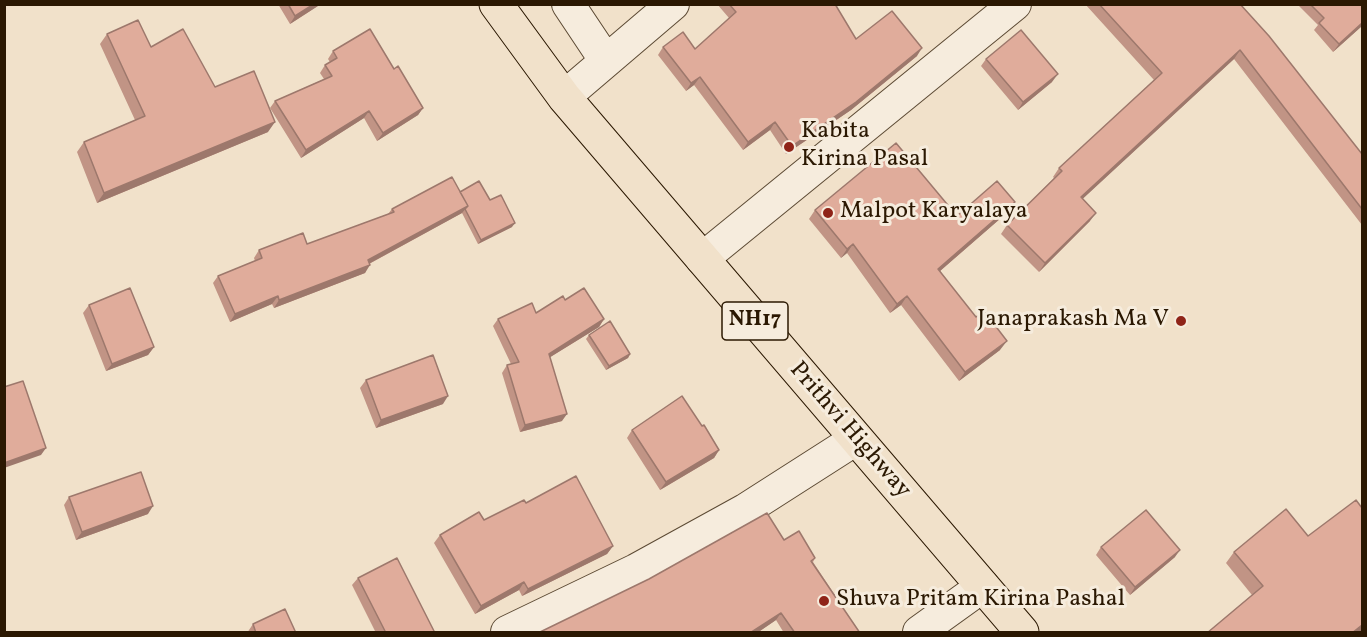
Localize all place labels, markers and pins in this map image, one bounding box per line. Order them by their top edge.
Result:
place label: Kabita Kirina Pasal [801,119,928,175]
marker: Kabita Kirina Pasal [782,140,796,154]
place label: Malpot Karyalaya [840,199,1028,227]
marker: Malpot Karyalaya [821,206,835,220]
place label: Janaprakash Ma V [977,307,1169,335]
marker: Janaprakash Ma V [1174,314,1188,328]
place label: Shuva Pritam Kirina Pashal [836,587,1125,615]
marker: Shuva Pritam Kirina Pashal [817,594,831,608]

